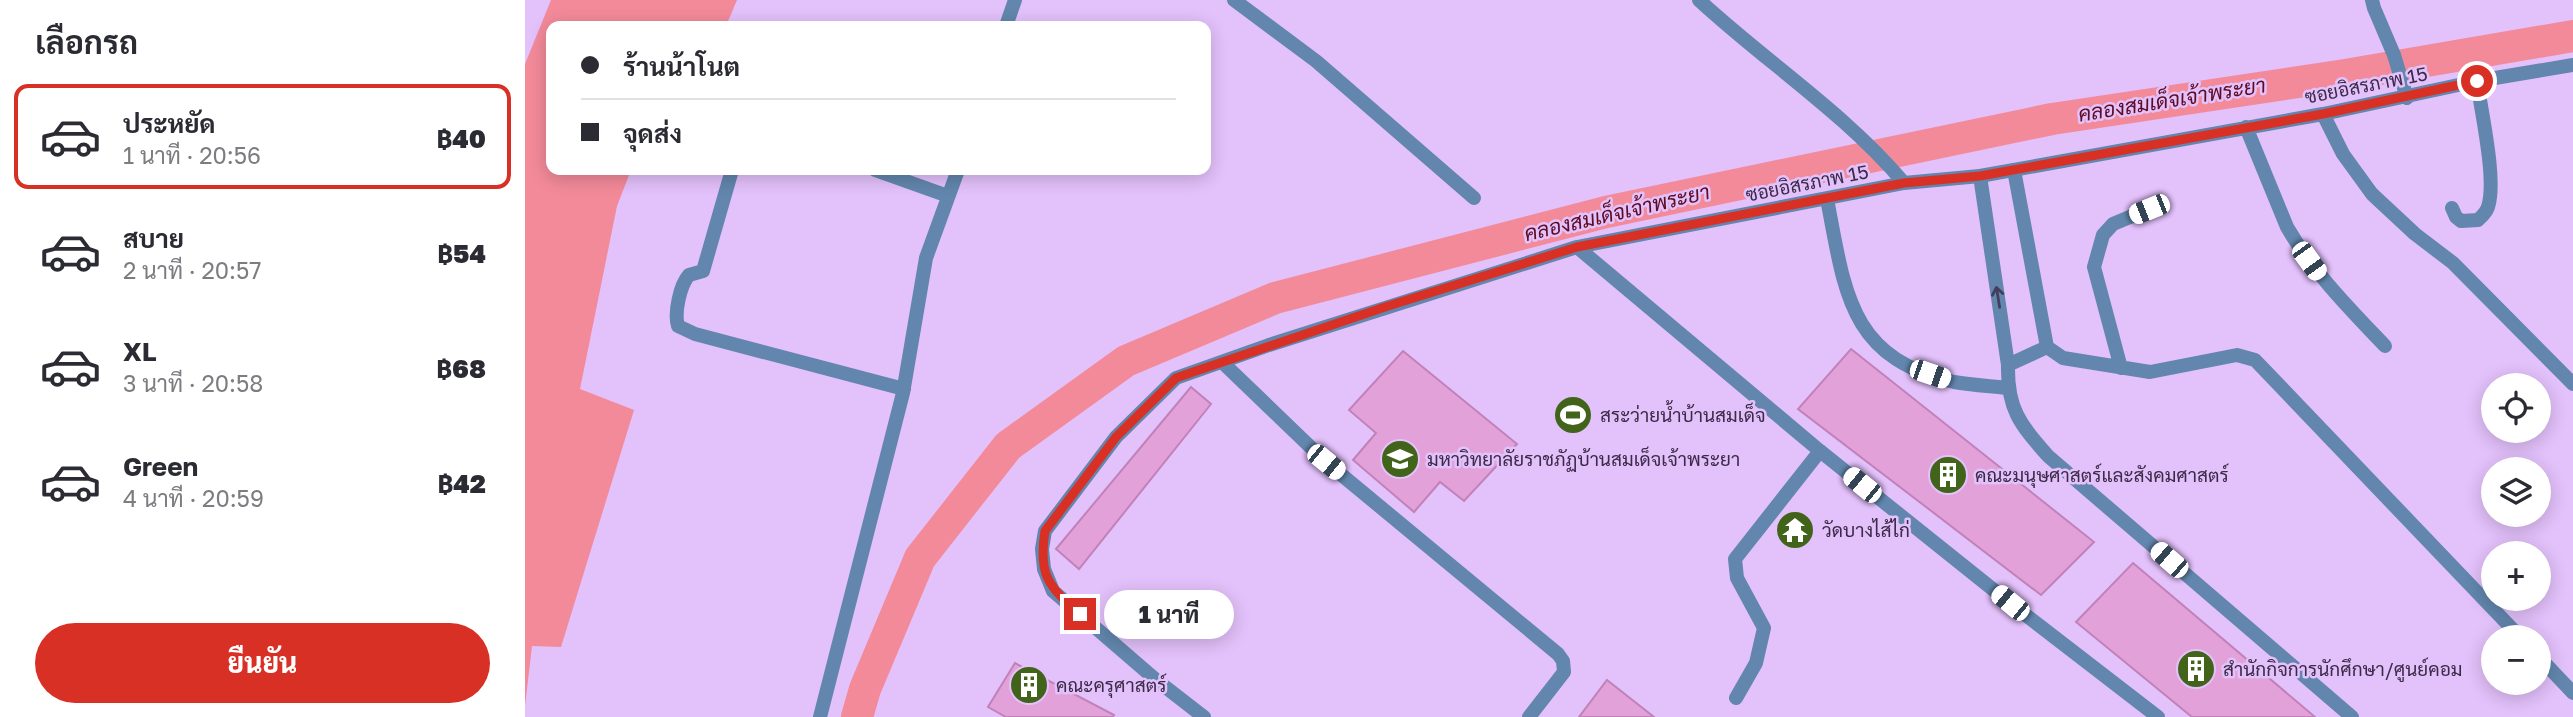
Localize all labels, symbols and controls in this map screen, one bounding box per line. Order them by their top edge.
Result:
text: เลือกรถ [35,23,138,61]
text: ร้านน้าโนต [623,51,740,82]
street label: ซอยอิสรภาพ 15 [2303,61,2429,108]
route start [2461,65,2493,97]
water label: คลองสมเด็จเจ้าพระยา [2076,70,2267,127]
icon: car [39,105,102,168]
text: ประหยัด [123,108,216,139]
text: จุดส่ง [623,118,682,149]
text: ฿40 [437,123,486,154]
text: 1 นาที · 20:56 [123,141,261,169]
street label: ซอยอิสรภาพ 15 [1744,159,1870,206]
water label: คลองสมเด็จเจ้าพระยา [1521,177,1712,246]
car [2126,191,2173,227]
icon: car [39,220,102,283]
text: สบาย [123,223,184,254]
text: ฿54 [437,238,486,269]
car [2289,238,2330,284]
text: 2 นาที · 20:57 [123,256,261,284]
one-way arrow [1991,286,2004,309]
icon: car [39,335,102,398]
text: XL [123,336,157,367]
text: ฿68 [436,353,486,384]
car [1907,357,1954,391]
text: 3 นาที · 20:58 [123,369,263,397]
map controls [2481,373,2551,695]
button: locate [2481,373,2551,443]
sports icon: สระว่ายน้ำบ้านสมเด็จ [1552,394,1594,436]
place label: สระว่ายน้ำบ้านสมเด็จ [1600,400,1765,426]
school or university icon: มหาวิทยาลัยราชภัฏบ้านสมเด็จเจ้าพระยา [1379,438,1421,480]
car [1304,441,1349,483]
place label: มหาวิทยาลัยราชภัฏบ้านสมเด็จเจ้าพระยา [1427,446,1740,472]
icon: car [39,450,102,513]
text: Green [123,451,198,482]
building icon: คณะมนุษศาสตร์และสังคมศาสตร์ [1927,454,1969,496]
button: layers [2481,457,2551,527]
place label: คณะมนุษศาสตร์และสังคมศาสตร์ [1975,463,2229,488]
car [1840,464,1885,506]
text: ฿42 [438,468,486,499]
text: 4 นาที · 20:59 [123,484,264,512]
temple icon: วัดบางไส้ไก่ [1774,509,1816,551]
place label: วัดบางไส้ไก่ [1822,518,1910,541]
car [2147,538,2192,582]
button: + [2481,541,2551,611]
car [1988,582,2033,624]
callout: 1 นาที [1105,590,1234,638]
route end [1064,598,1096,630]
text: 1 นาที [1139,600,1199,628]
button: ยืนยัน [35,623,490,703]
button: − [2481,625,2551,695]
building icon: สำนักกิจการนักศึกษา/ศูนย์คอม [2175,648,2217,690]
place label: สำนักกิจการนักศึกษา/ศูนย์คอม [2223,657,2462,683]
building icon: คณะครุศาสตร์ [1008,664,1050,706]
place label: คณะครุศาสตร์ [1056,673,1166,698]

